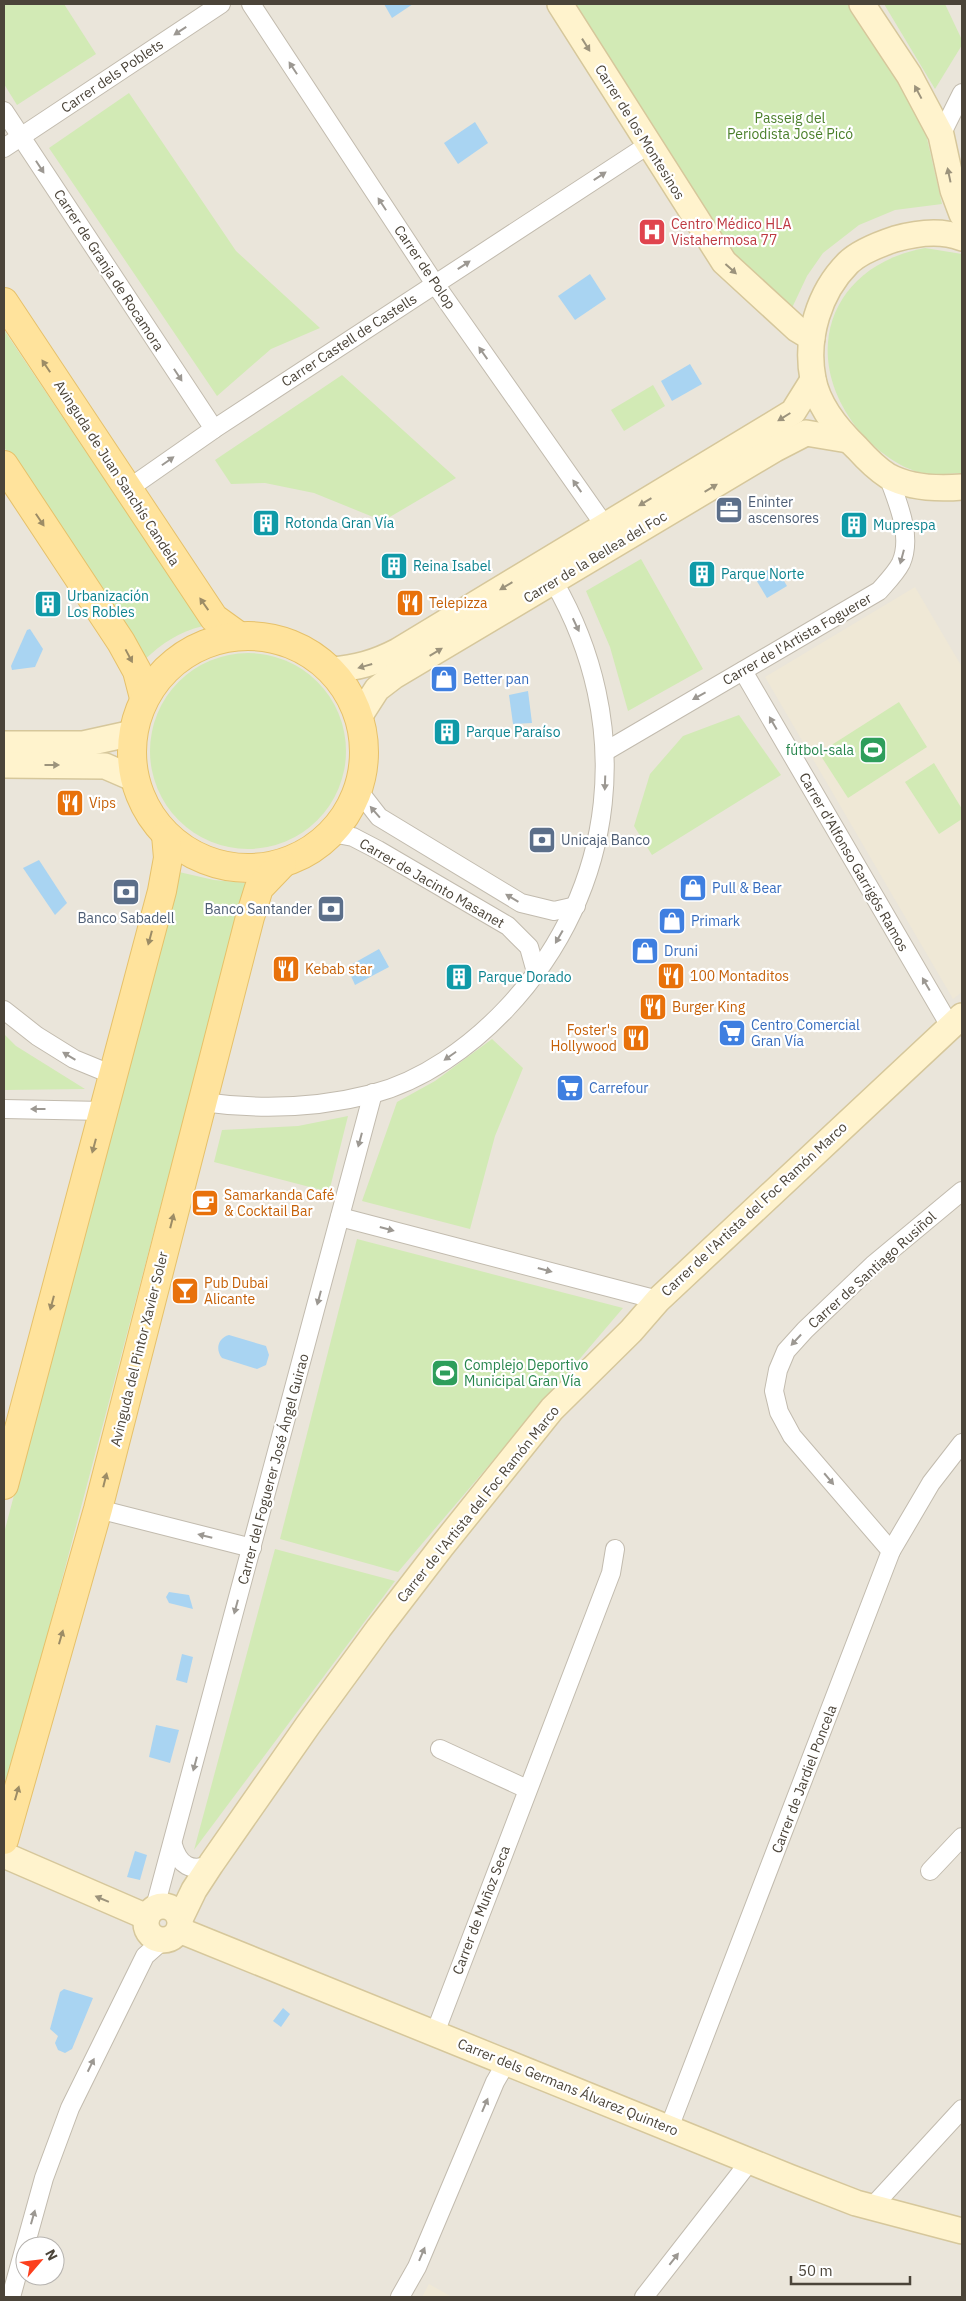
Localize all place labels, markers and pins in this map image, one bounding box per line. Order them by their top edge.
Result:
place label: Centro Médico HLA Vistahermosa 77 [671,215,791,249]
hospital icon: Centro Médico HLA Vistahermosa 77 [637,217,667,247]
place label: Eninter ascensores [748,493,819,527]
office icon: Eninter ascensores [714,495,744,525]
building icon: Rotonda Gran Vía [251,508,281,538]
building icon: Muprespa [839,510,869,540]
place label: Rotonda Gran Vía [285,514,395,532]
place label: Muprespa [873,516,936,534]
building icon: Reina Isabel [379,551,409,581]
place label: Reina Isabel [413,557,491,575]
building icon: Parque Norte [687,559,717,589]
place label: Parque Norte [721,565,805,583]
place label: Urbanización Los Robles [67,587,149,621]
restaurant icon: Telepizza [395,588,425,618]
building icon: Urbanización Los Robles [33,589,63,619]
place label: Telepizza [429,594,488,612]
shop icon: Better pan [429,664,459,694]
place label: Better pan [463,670,529,688]
building icon: Parque Paraíso [432,717,462,747]
place label: Parque Paraíso [466,723,561,741]
sports icon: fútbol-sala [858,735,888,765]
place label: fútbol-sala [786,741,855,759]
restaurant icon: Vips [55,788,85,818]
place label: Vips [89,794,116,812]
bank icon: Unicaja Banco [527,825,557,855]
place label: Unicaja Banco [561,831,650,849]
shop icon: Pull & Bear [678,873,708,903]
bank icon: Banco Sabadell [111,877,141,907]
place label: Pull & Bear [712,879,782,897]
bank icon: Banco Santander [316,894,346,924]
place label: Banco Santander [204,900,312,918]
shop icon: Primark [657,906,687,936]
place label: Banco Sabadell [77,909,175,927]
place label: Primark [691,912,741,930]
shop icon: Druni [630,936,660,966]
place label: Druni [664,942,698,960]
restaurant icon: Kebab star [271,954,301,984]
place label: Kebab star [305,960,372,978]
restaurant icon: 100 Montaditos [656,961,686,991]
building icon: Parque Dorado [444,962,474,992]
place label: 100 Montaditos [690,967,789,985]
place label: Parque Dorado [478,968,572,986]
restaurant icon: Burger King [638,992,668,1022]
place label: Burger King [672,998,746,1016]
place label: Centro Comercial Gran Vía [751,1016,860,1050]
supermarket icon: Centro Comercial Gran Vía [717,1018,747,1048]
place label: Foster's Hollywood [550,1021,617,1055]
restaurant icon: Foster's Hollywood [621,1023,651,1053]
supermarket icon: Carrefour [555,1073,585,1103]
place label: Carrefour [589,1079,648,1097]
place label: Samarkanda Café & Cocktail Bar [224,1186,335,1220]
cafe icon: Samarkanda Café & Cocktail Bar [190,1188,220,1218]
place label: Pub Dubai Alicante [204,1274,268,1308]
bar icon: Pub Dubai Alicante [170,1276,200,1306]
place label: Complejo Deportivo Municipal Gran Vía [464,1356,588,1390]
sports icon: Complejo Deportivo Municipal Gran Vía [430,1358,460,1388]

